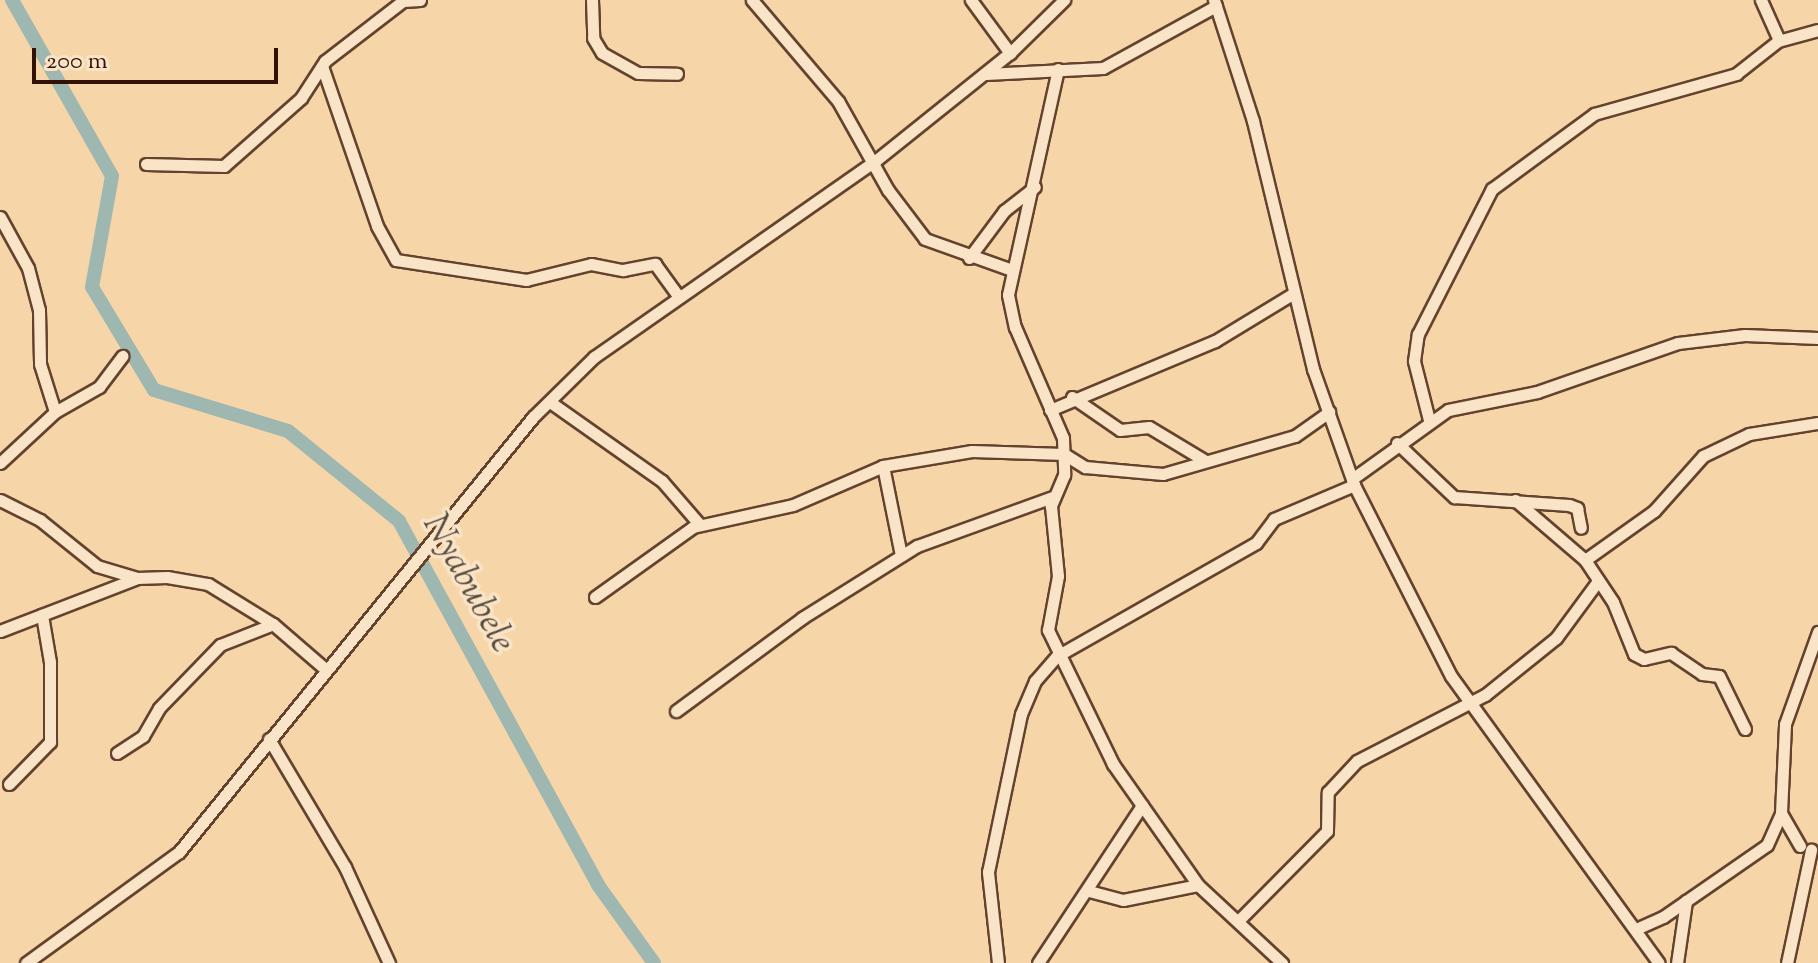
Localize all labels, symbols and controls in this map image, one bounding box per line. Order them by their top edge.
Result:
scale bar [36,32,282,82]
text: 200 m [46,45,108,79]
water label: Nyabubele [411,507,523,661]

